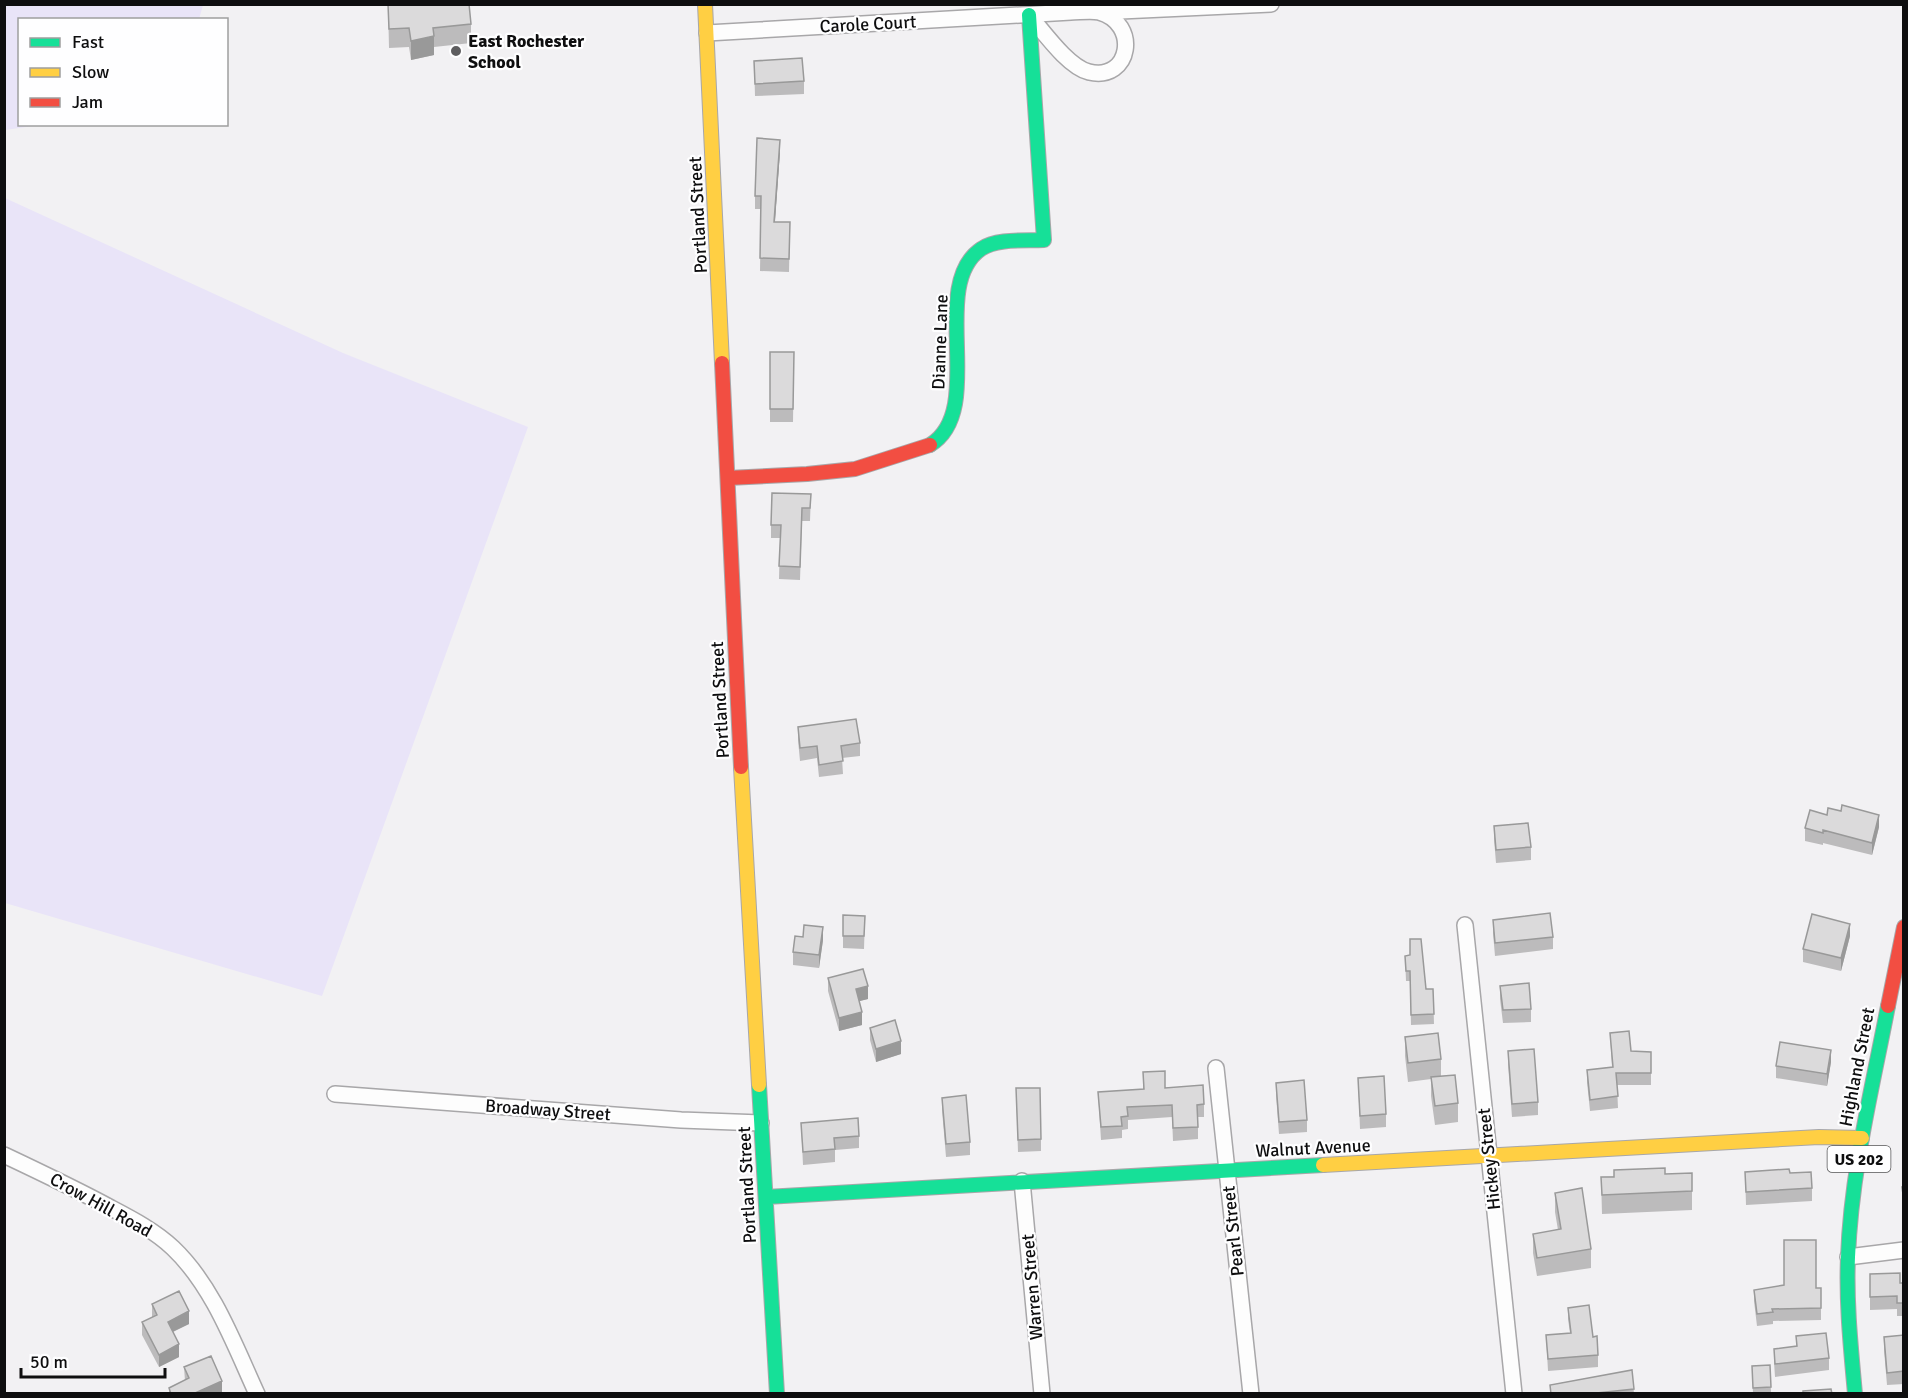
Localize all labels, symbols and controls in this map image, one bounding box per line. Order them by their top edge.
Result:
street label: Carole Court [819,10,917,38]
legend [18,18,228,126]
place label: East Rochester School [468,30,585,73]
text: Fast [72,31,104,53]
marker: East Rochester School [449,44,463,58]
text: Slow [72,61,109,83]
text: Jam [72,91,103,113]
street label: Portland Street [684,156,712,274]
street label: Dianne Lane [927,294,953,390]
street label: Portland Street [706,641,734,759]
street label: Highland Street [1835,1006,1879,1128]
street label: Broadway Street [484,1095,612,1125]
street label: Hickey Street [1473,1107,1505,1211]
street label: Portland Street [733,1126,761,1244]
street label: Walnut Avenue [1255,1134,1371,1162]
road number: US 202 [1828,1146,1890,1172]
street label: Crow Hill Road [46,1168,156,1242]
street label: Pearl Street [1217,1185,1249,1277]
street label: Warren Street [1016,1233,1048,1341]
scale bar [21,1341,165,1379]
text: 50 m [30,1351,68,1373]

